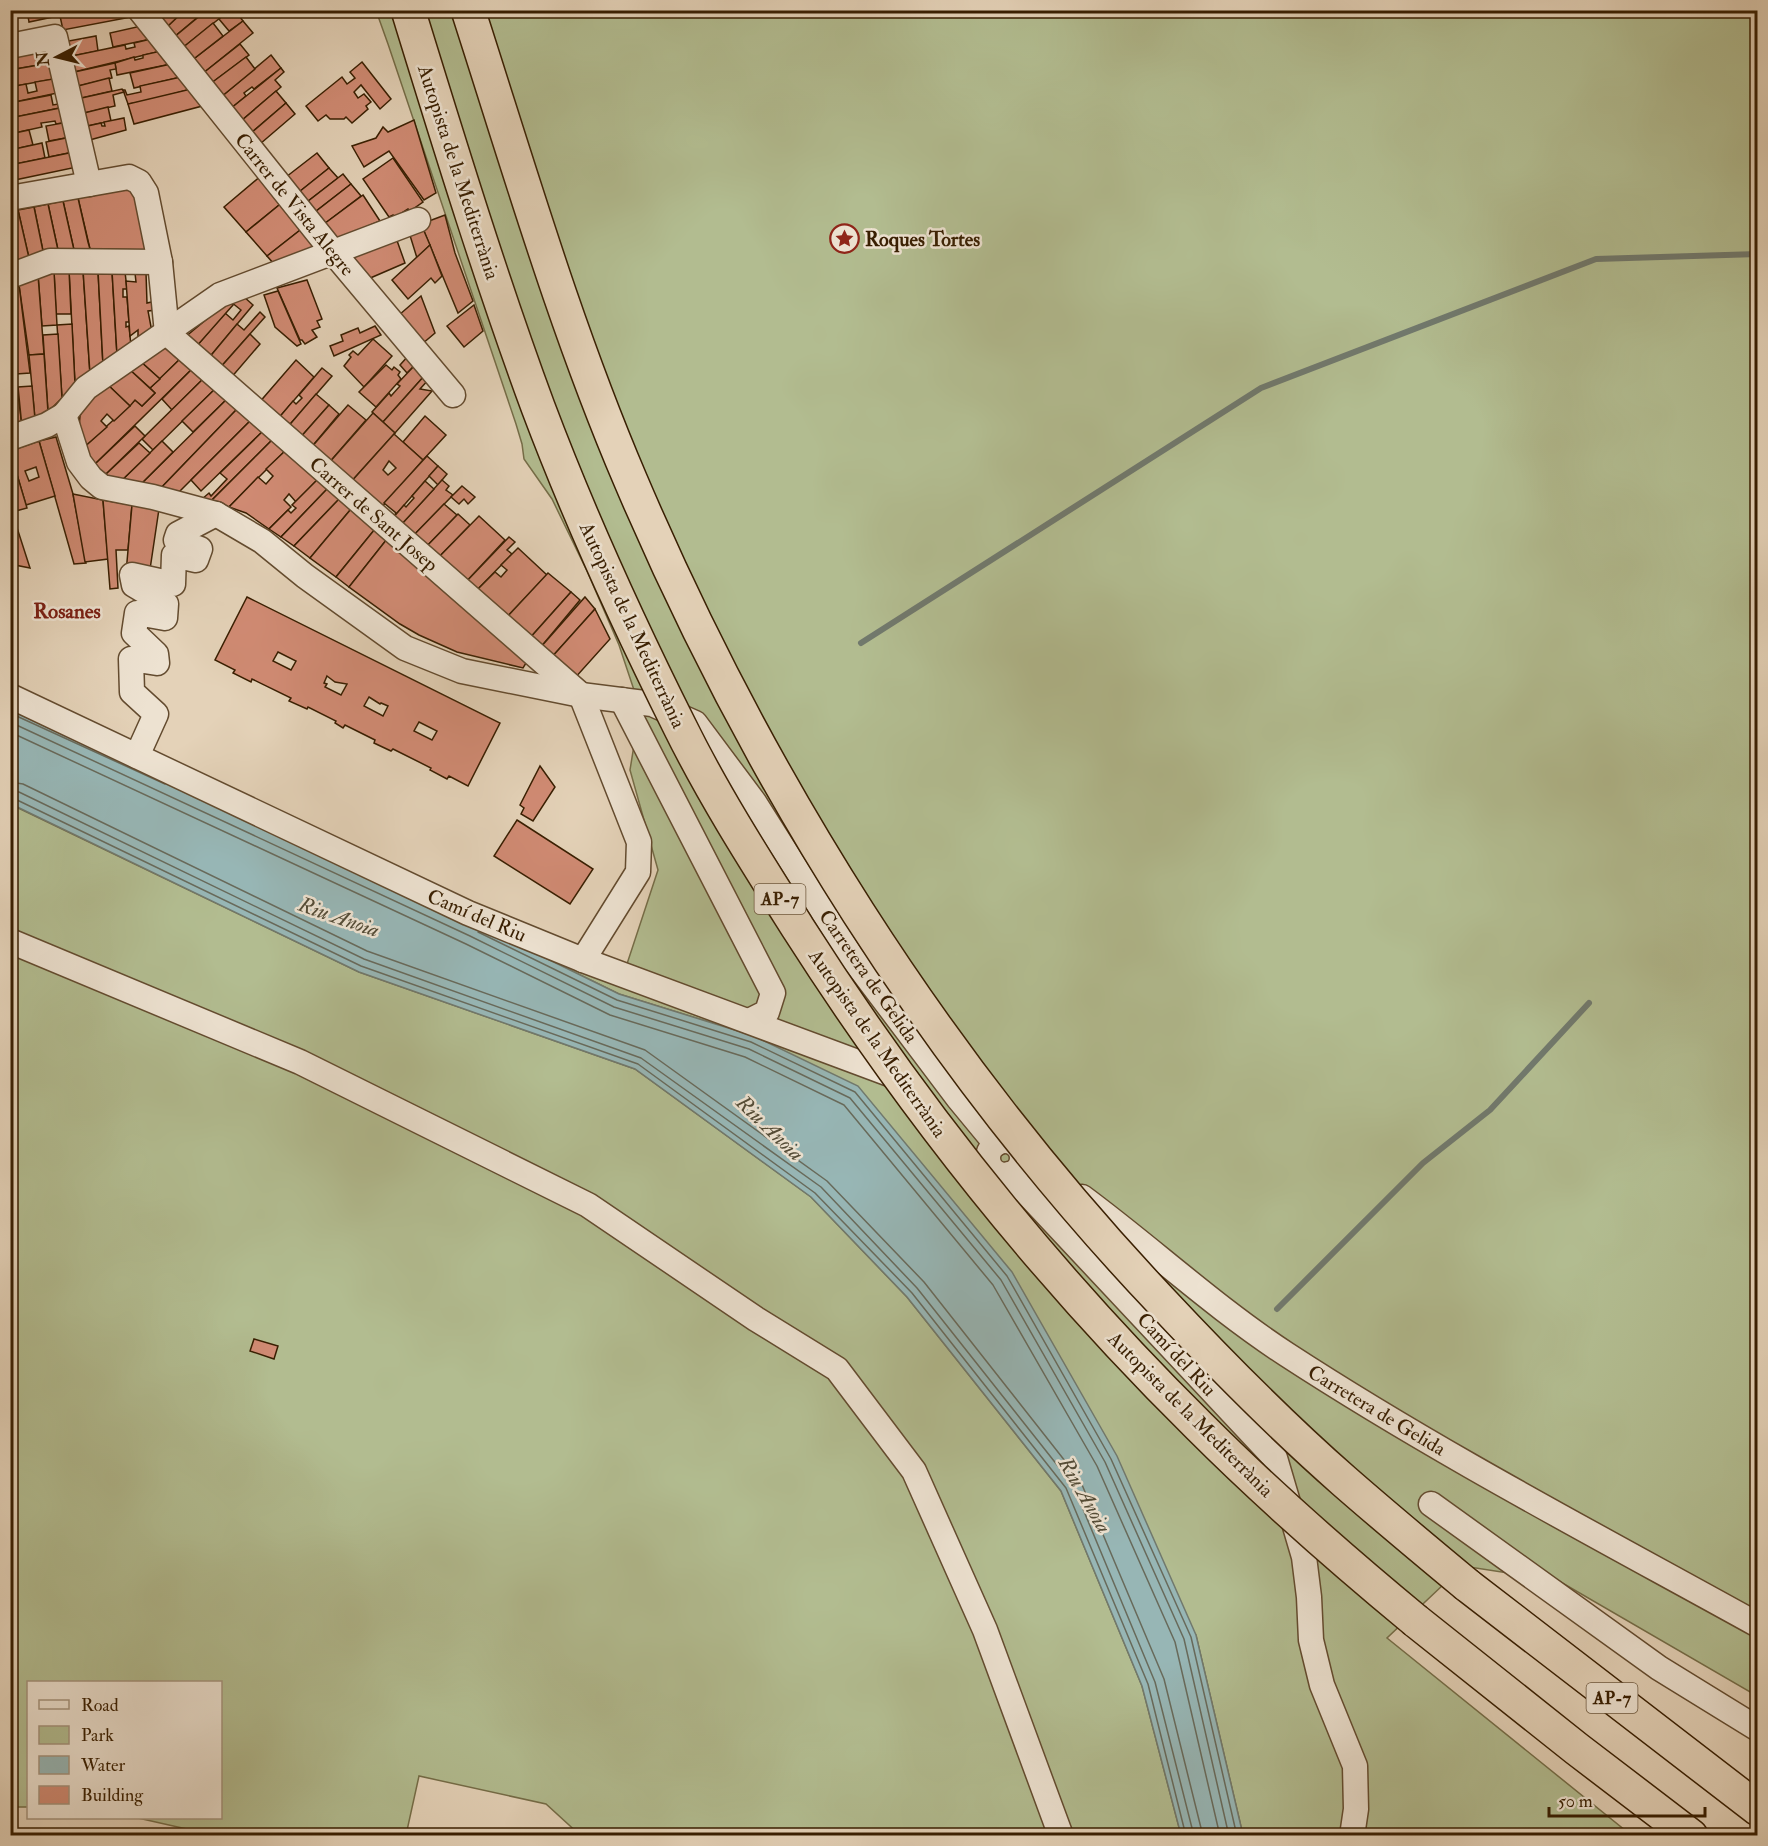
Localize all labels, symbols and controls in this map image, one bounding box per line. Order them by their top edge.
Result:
north arrow [27,27,87,87]
text: N [32,50,54,68]
street label: Autopista de la Mediterrània [411,61,505,284]
street label: Carrer de Vista Alegre [229,128,360,281]
place icon: Roques Tortes [828,223,860,255]
place label: Roques Tortes [865,227,980,253]
street label: Carrer de Sant Josep [303,451,443,578]
street label: Autopista de la Mediterrània [572,517,692,733]
district label: Rosanes [33,598,101,625]
street label: Camí del Riu [423,883,530,948]
road number: AP-7 [754,884,806,914]
water label: Riu Anoia [294,891,383,944]
street label: Carretera de Gelida [813,905,924,1048]
street label: Autopista de la Mediterrània [802,943,953,1144]
water label: Riu Anoia [729,1089,809,1167]
street label: Camí del Riu [1132,1307,1222,1401]
street label: Autopista de la Mediterrània [1101,1326,1279,1504]
street label: Carretera de Gelida [1303,1359,1451,1462]
water label: Riu Anoia [1051,1451,1117,1538]
legend [27,1681,222,1819]
road number: AP-7 [1586,1683,1638,1713]
text: Road [81,1694,119,1717]
text: Park [81,1724,114,1747]
text: Water [80,1754,125,1777]
scale bar [1549,1780,1705,1818]
text: Building [81,1784,144,1807]
text: 50 m [1558,1790,1593,1813]

